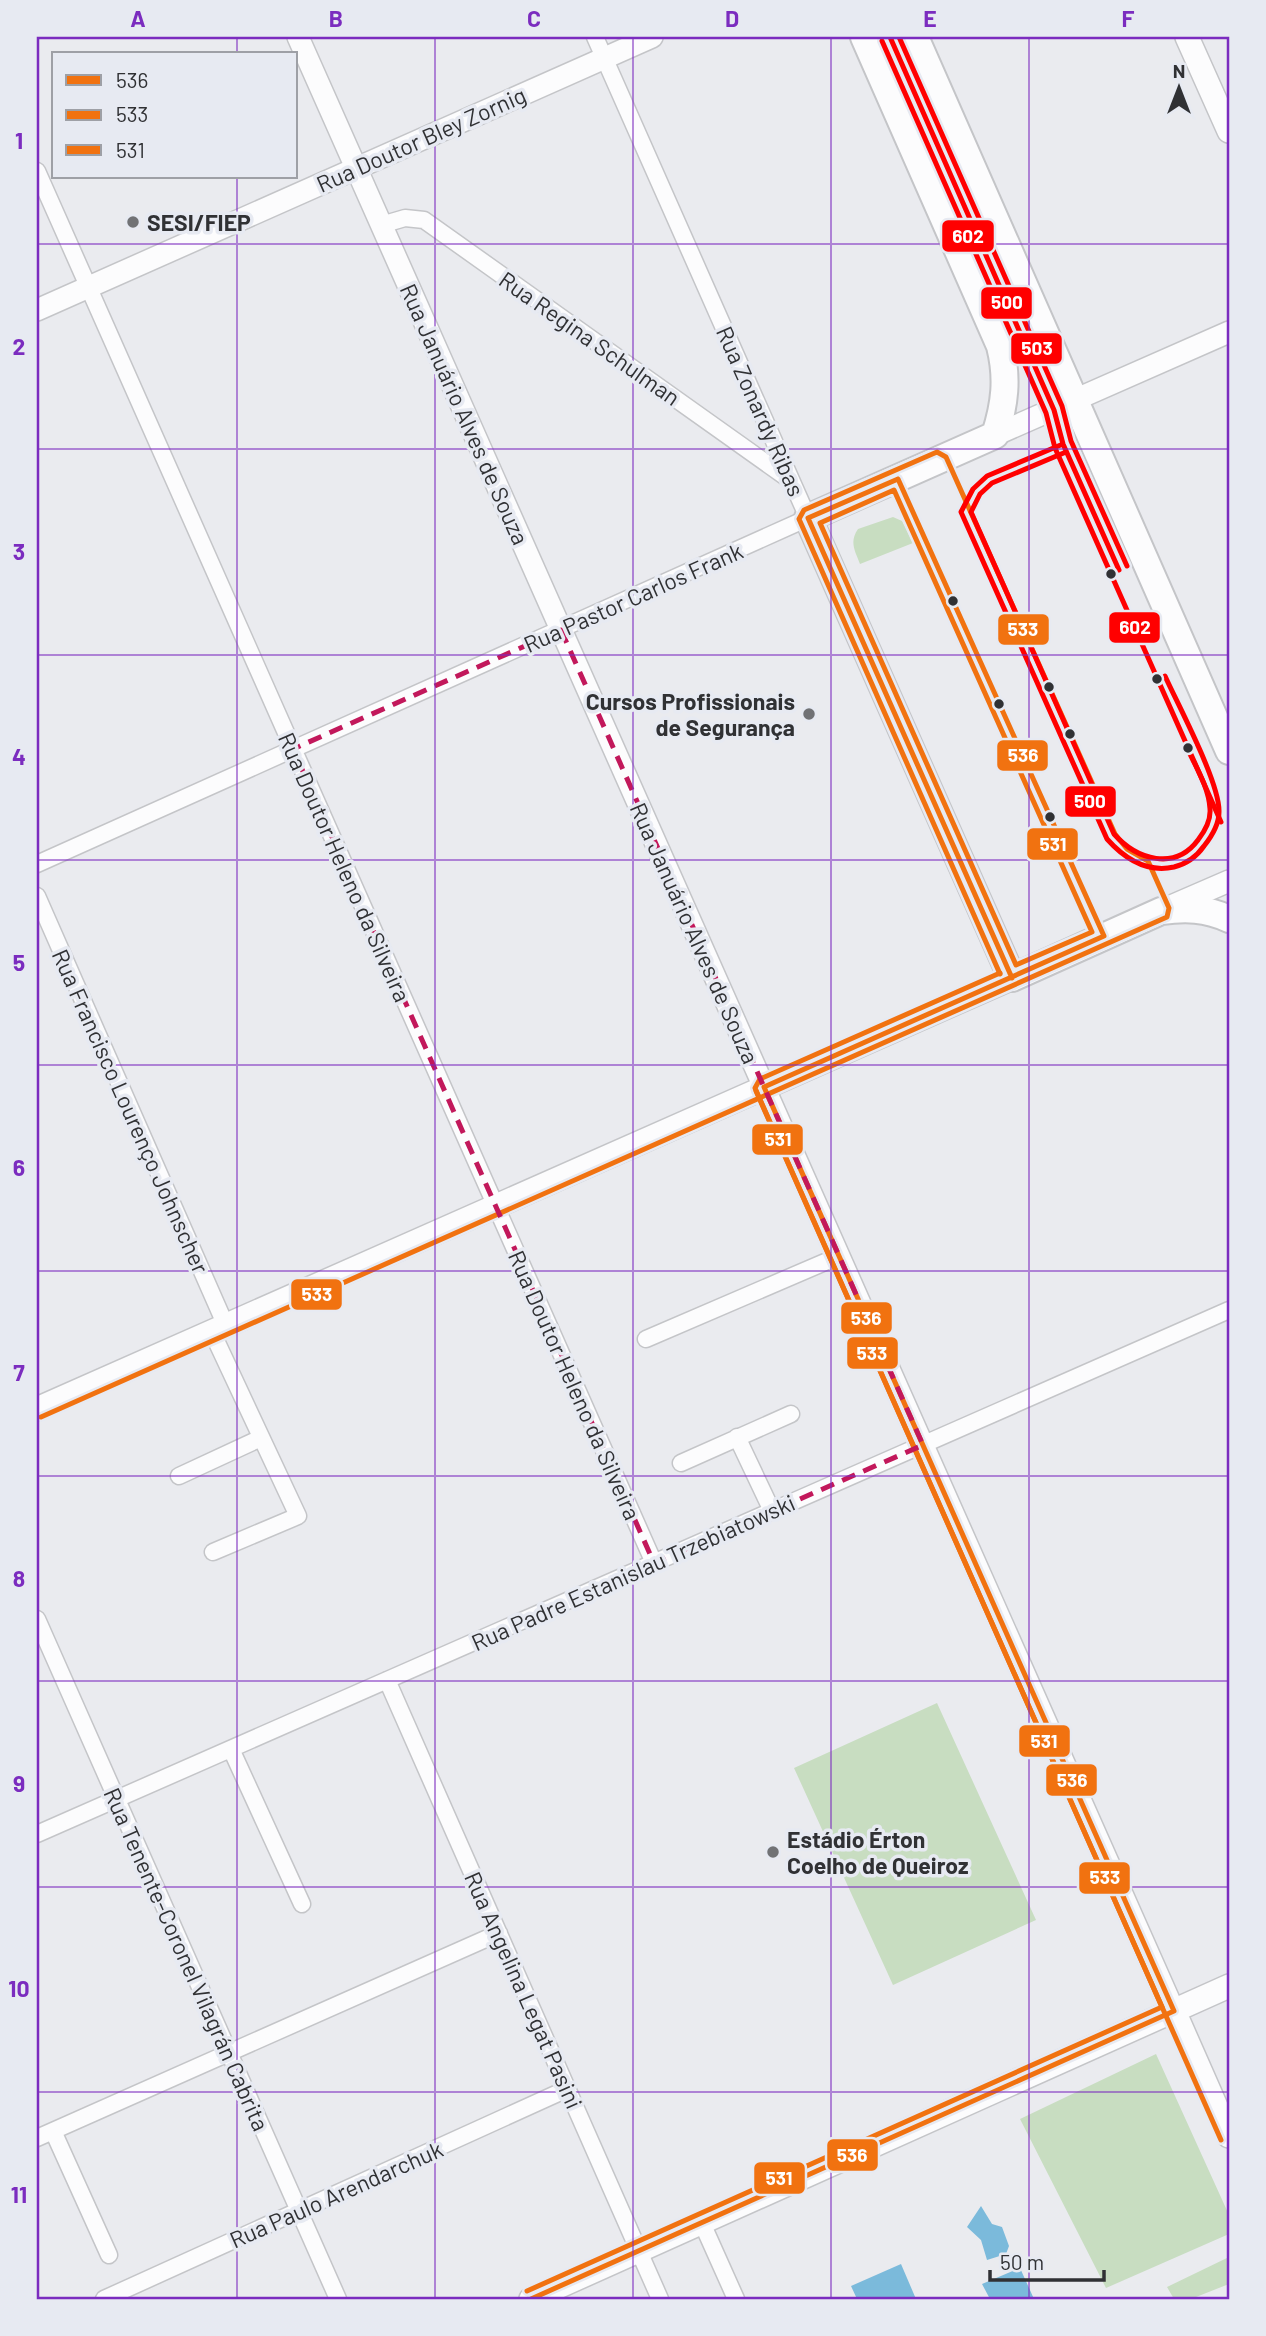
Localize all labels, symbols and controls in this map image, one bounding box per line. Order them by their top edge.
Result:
text: A [130,4,146,32]
text: B [329,4,343,32]
text: C [527,4,541,32]
text: D [725,4,739,32]
text: E [923,4,937,32]
text: F [1122,4,1135,32]
legend [52,52,298,178]
north arrow [1144,52,1214,122]
text: N [1173,59,1185,82]
text: 536 [116,67,148,92]
street label: Rua Doutor Bley Zornig [312,80,530,198]
text: 533 [116,101,148,126]
text: 1 [15,126,23,154]
text: 531 [116,137,145,162]
place label: SESI/FIEP [147,208,251,236]
marker: SESI/FIEP [125,214,141,230]
line badge: 602 [941,219,995,253]
text: 602 [952,224,984,247]
street label: Rua Regina Schulman [494,265,686,411]
street label: Rua Januário Alves de Souza [395,279,535,549]
line badge: 500 [980,286,1033,320]
text: 500 [991,290,1023,313]
street label: Rua Zonardy Ribas [711,322,811,500]
text: 2 [13,332,25,360]
line badge: 503 [1010,332,1063,365]
text: 503 [1021,336,1053,359]
street label: Rua Pastor Carlos Frank [519,536,747,658]
text: 3 [13,537,25,565]
unlabelled marker [1104,567,1118,581]
unlabelled marker [946,594,960,608]
line badge: 602 [1108,611,1161,644]
line badge: 533 [997,613,1050,646]
text: 602 [1119,615,1151,638]
text: 533 [1008,617,1038,640]
unlabelled marker [1150,672,1164,686]
unlabelled marker [1042,680,1056,694]
place label: Cursos Profissionais de Segurança [586,687,795,741]
unlabelled marker [992,697,1006,711]
marker: Cursos Profissionais de Segurança [801,706,817,722]
unlabelled marker [1063,727,1077,741]
street label: Rua Doutor Heleno da Silveira [273,728,417,1006]
line badge: 536 [996,739,1049,772]
unlabelled marker [1181,741,1195,755]
text: 4 [12,742,26,770]
text: 536 [1008,743,1038,766]
line badge: 500 [1064,785,1117,818]
text: 500 [1074,789,1106,812]
street label: Rua Januário Alves de Souza [625,798,765,1068]
unlabelled marker [1043,810,1057,824]
line badge: 531 [1026,827,1079,861]
text: 531 [1039,832,1067,855]
street label: Rua Francisco Lourenço Johnscher [47,945,216,1278]
text: 5 [13,948,25,976]
line badge: 531 [751,1123,804,1156]
text: 531 [764,1127,792,1150]
text: 6 [13,1153,25,1181]
street label: Rua Doutor Heleno da Silveira [503,1246,647,1524]
line badge: 533 [290,1278,343,1311]
text: 533 [302,1282,332,1305]
line badge: 536 [840,1301,893,1335]
text: 536 [851,1306,881,1329]
line badge: 533 [846,1336,899,1370]
text: 533 [857,1341,887,1364]
text: 7 [13,1358,25,1386]
street label: Rua Padre Estanislau Trzebiatowski [467,1488,799,1656]
text: 8 [13,1564,25,1592]
line badge: 531 [1018,1724,1071,1758]
text: 531 [1030,1729,1058,1752]
line badge: 536 [1045,1763,1098,1797]
text: 536 [1057,1768,1087,1791]
text: 9 [13,1769,25,1797]
street label: Rua Tenente-Coronel Vilagrán Cabrita [98,1783,276,2135]
place label: Estádio Érton Coelho de Queiroz [787,1825,969,1879]
marker: Estádio Érton Coelho de Queiroz [765,1844,781,1860]
line badge: 533 [1078,1861,1131,1895]
text: 533 [1090,1865,1120,1888]
street label: Rua Angelina Legat Pasini [459,1867,589,2113]
text: 10 [8,1974,30,2002]
street label: Rua Paulo Arendarchuk [225,2134,447,2254]
line badge: 536 [826,2138,879,2172]
text: 536 [837,2143,867,2166]
line badge: 531 [753,2161,806,2195]
text: 531 [765,2166,793,2189]
text: 11 [11,2180,27,2208]
scale bar [990,2238,1103,2282]
text: 50 m [1000,2249,1044,2274]

